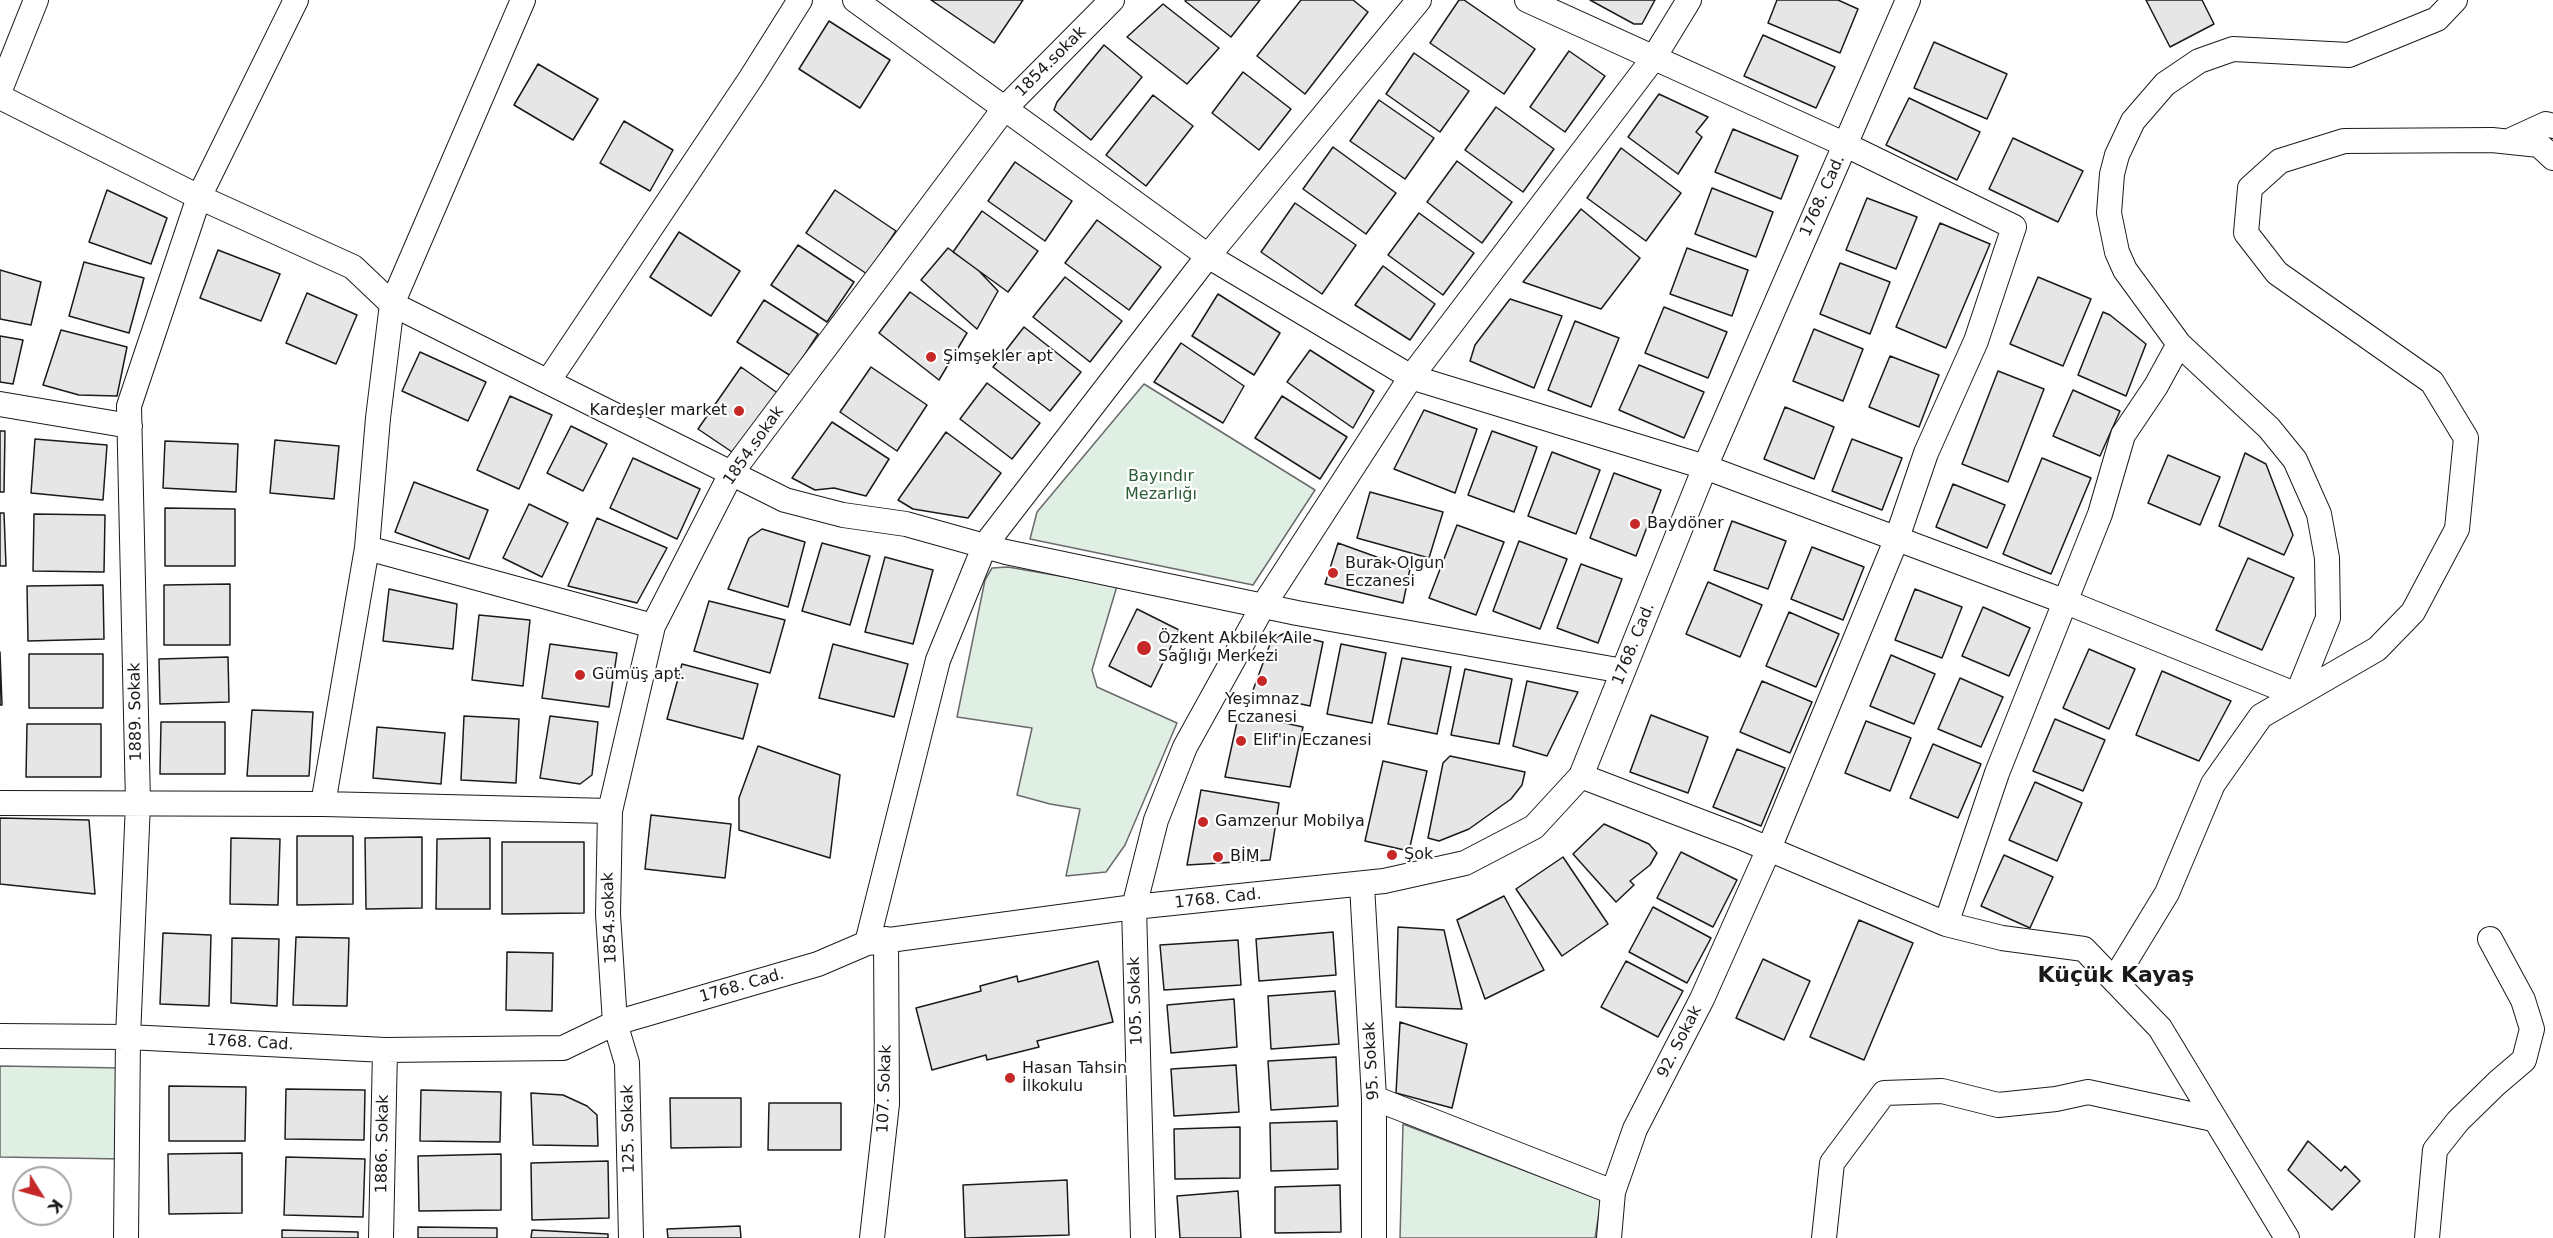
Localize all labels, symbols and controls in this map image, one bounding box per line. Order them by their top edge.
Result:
street label: 1854.sokak [1012,23,1090,101]
street label: 1768. Cad. [1797,152,1849,240]
place label: Şimşekler apt [943,347,1053,367]
marker: Şimşekler apt [924,350,938,364]
place label: Kardeşler market [590,401,727,421]
street label: 1854.sokak [720,403,788,489]
marker: Kardeşler market [732,404,746,418]
park label: Bayındır Mezarlığı [1125,467,1197,505]
place label: Baydöner [1647,514,1724,534]
marker: Baydöner [1628,517,1642,531]
place label: Burak Olgun Eczanesi [1345,554,1444,592]
marker: Burak Olgun Eczanesi [1326,566,1340,580]
street label: 1768. Cad. [1609,600,1659,688]
place label: Özkent Akbilek Aile Sağlığı Merkezi [1158,629,1312,667]
marker: Özkent Akbilek Aile Sağlığı Merkezi [1135,639,1153,657]
street label: 1889. Sokak [126,662,146,762]
place label: Gümüş apt. [592,665,685,685]
marker: Gümüş apt. [573,668,587,682]
marker: Yeşimnaz Eczanesi [1255,674,1269,688]
place label: Yeşimnaz Eczanesi [1225,690,1299,728]
place label: Elif'in Eczanesi [1253,731,1372,751]
marker: Elif'in Eczanesi [1234,734,1248,748]
place label: Gamzenur Mobilya [1215,812,1365,832]
marker: Gamzenur Mobilya [1196,815,1210,829]
place label: Şok [1404,845,1433,865]
place label: BİM [1230,847,1260,867]
marker: Şok [1385,848,1399,862]
marker: BİM [1211,850,1225,864]
street label: 1854.sokak [599,872,621,964]
street label: 1768. Cad. [1174,885,1262,913]
street label: 105. Sokak [1125,956,1147,1046]
district label: Küçük Kayaş [2038,963,2194,989]
street label: 1768. Cad. [697,965,787,1007]
street label: 92. Sokak [1654,1003,1706,1081]
street label: 95. Sokak [1360,1021,1384,1101]
street label: 1768. Cad. [206,1031,294,1055]
street label: 107. Sokak [874,1044,896,1134]
place label: Hasan Tahsin İlkokulu [1022,1059,1127,1097]
marker: Hasan Tahsin İlkokulu [1003,1071,1017,1085]
street label: 125. Sokak [619,1084,639,1174]
street label: 1886. Sokak [373,1094,393,1194]
north arrow [12,1166,72,1226]
text: K [44,1195,66,1217]

